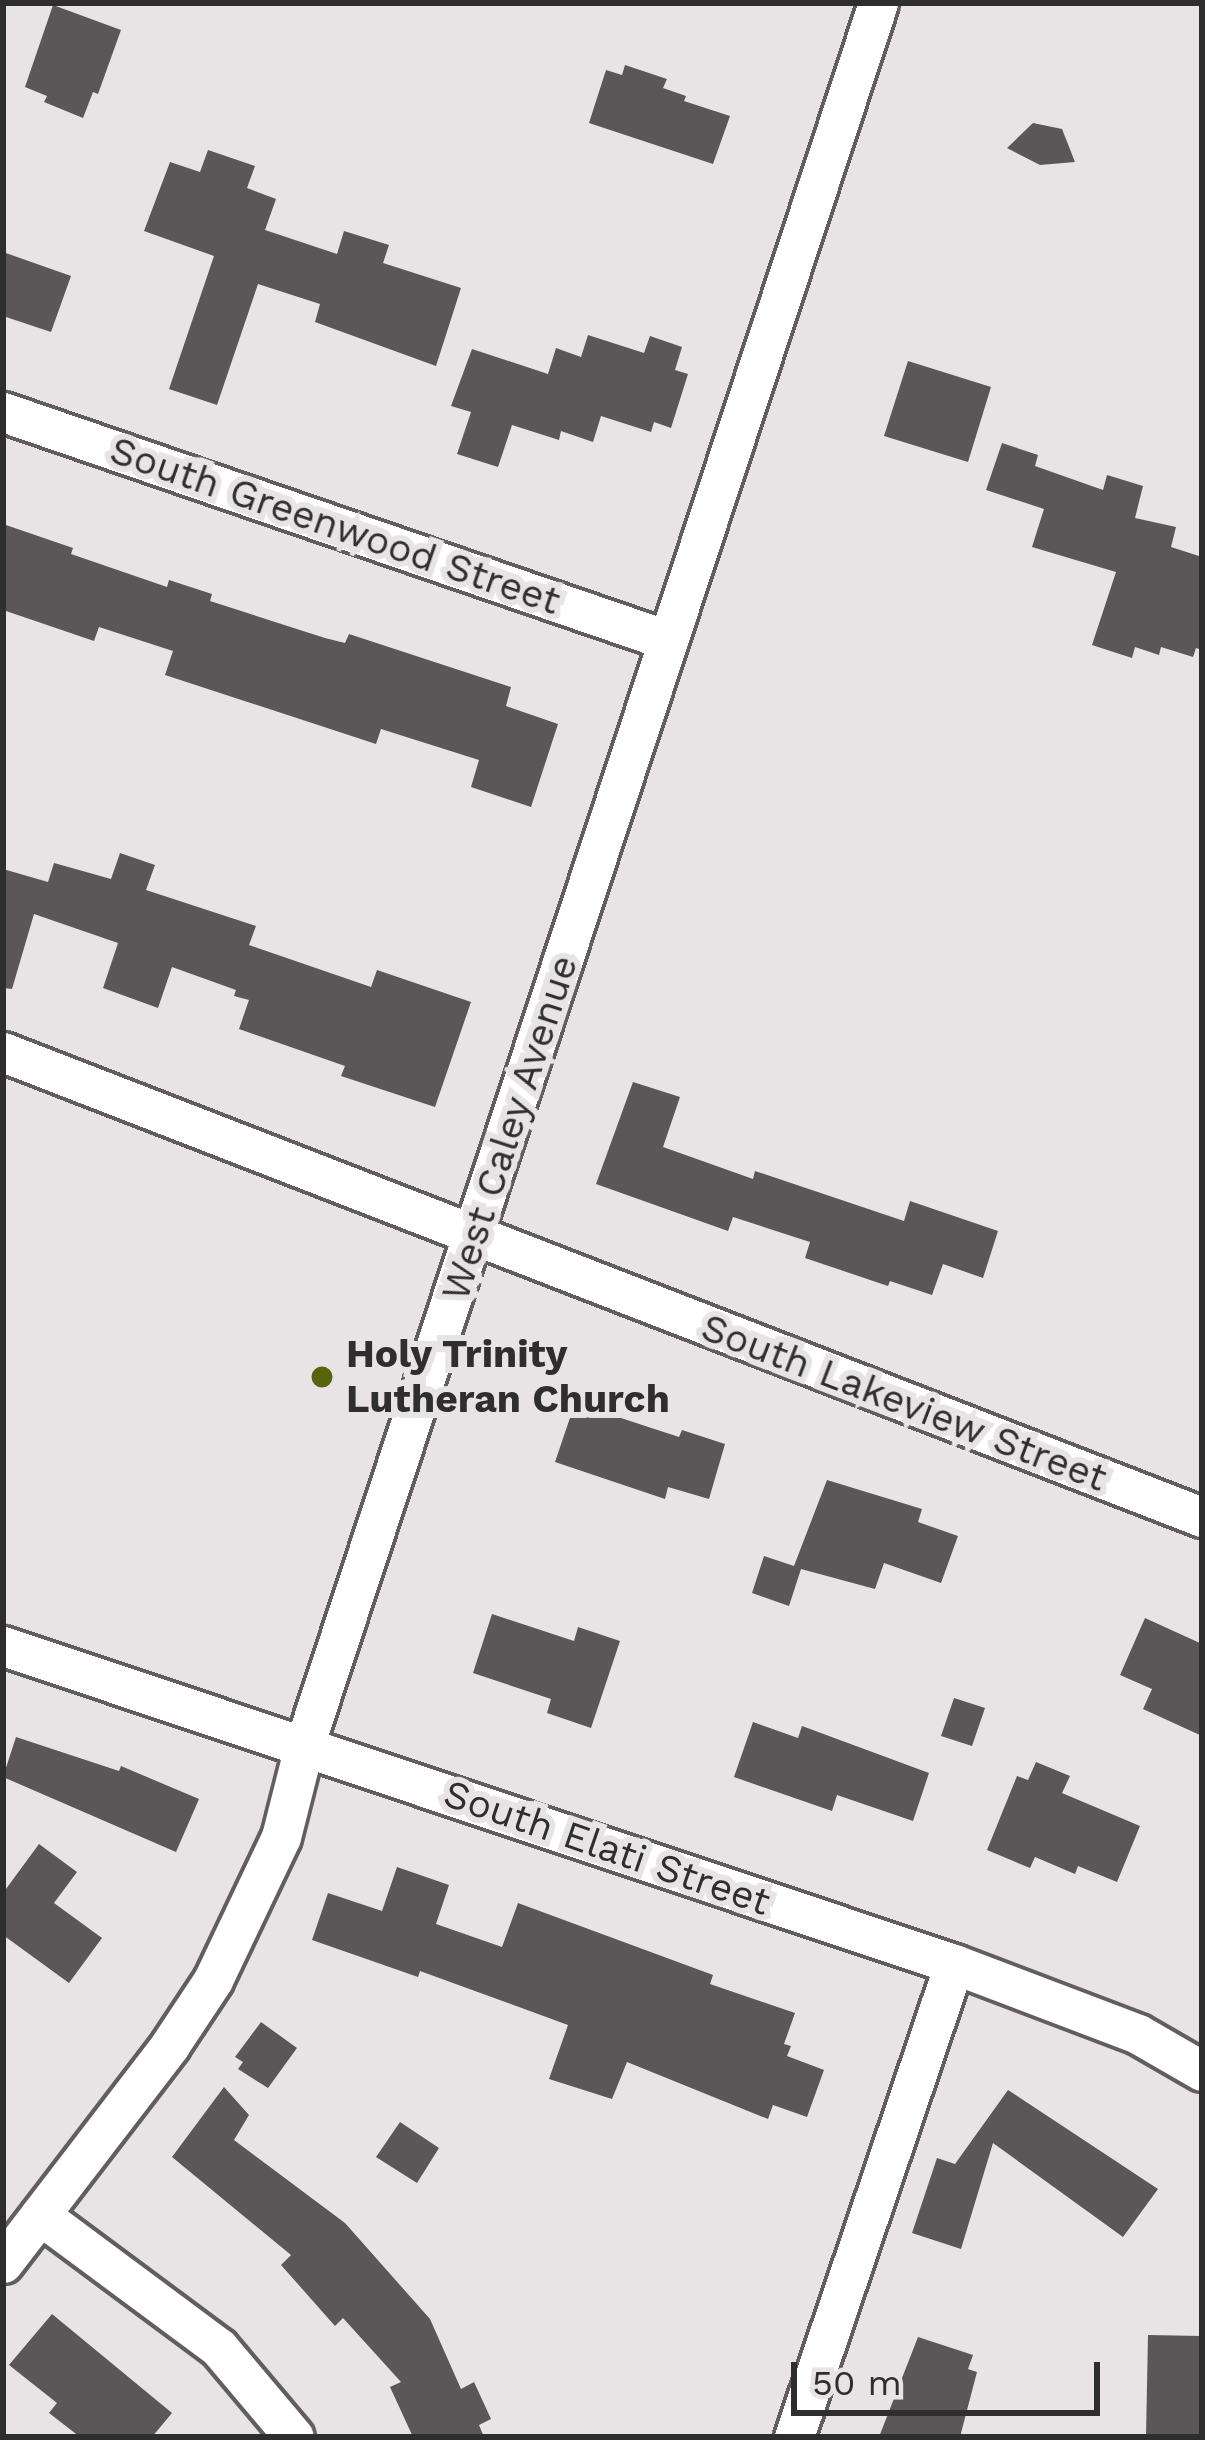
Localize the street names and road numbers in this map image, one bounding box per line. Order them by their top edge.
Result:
street label: South Greenwood Street [104,427,566,625]
street label: West Caley Avenue [432,948,588,1308]
street label: South Lakeview Street [694,1304,1114,1502]
street label: South Elati Street [438,1770,776,1926]

